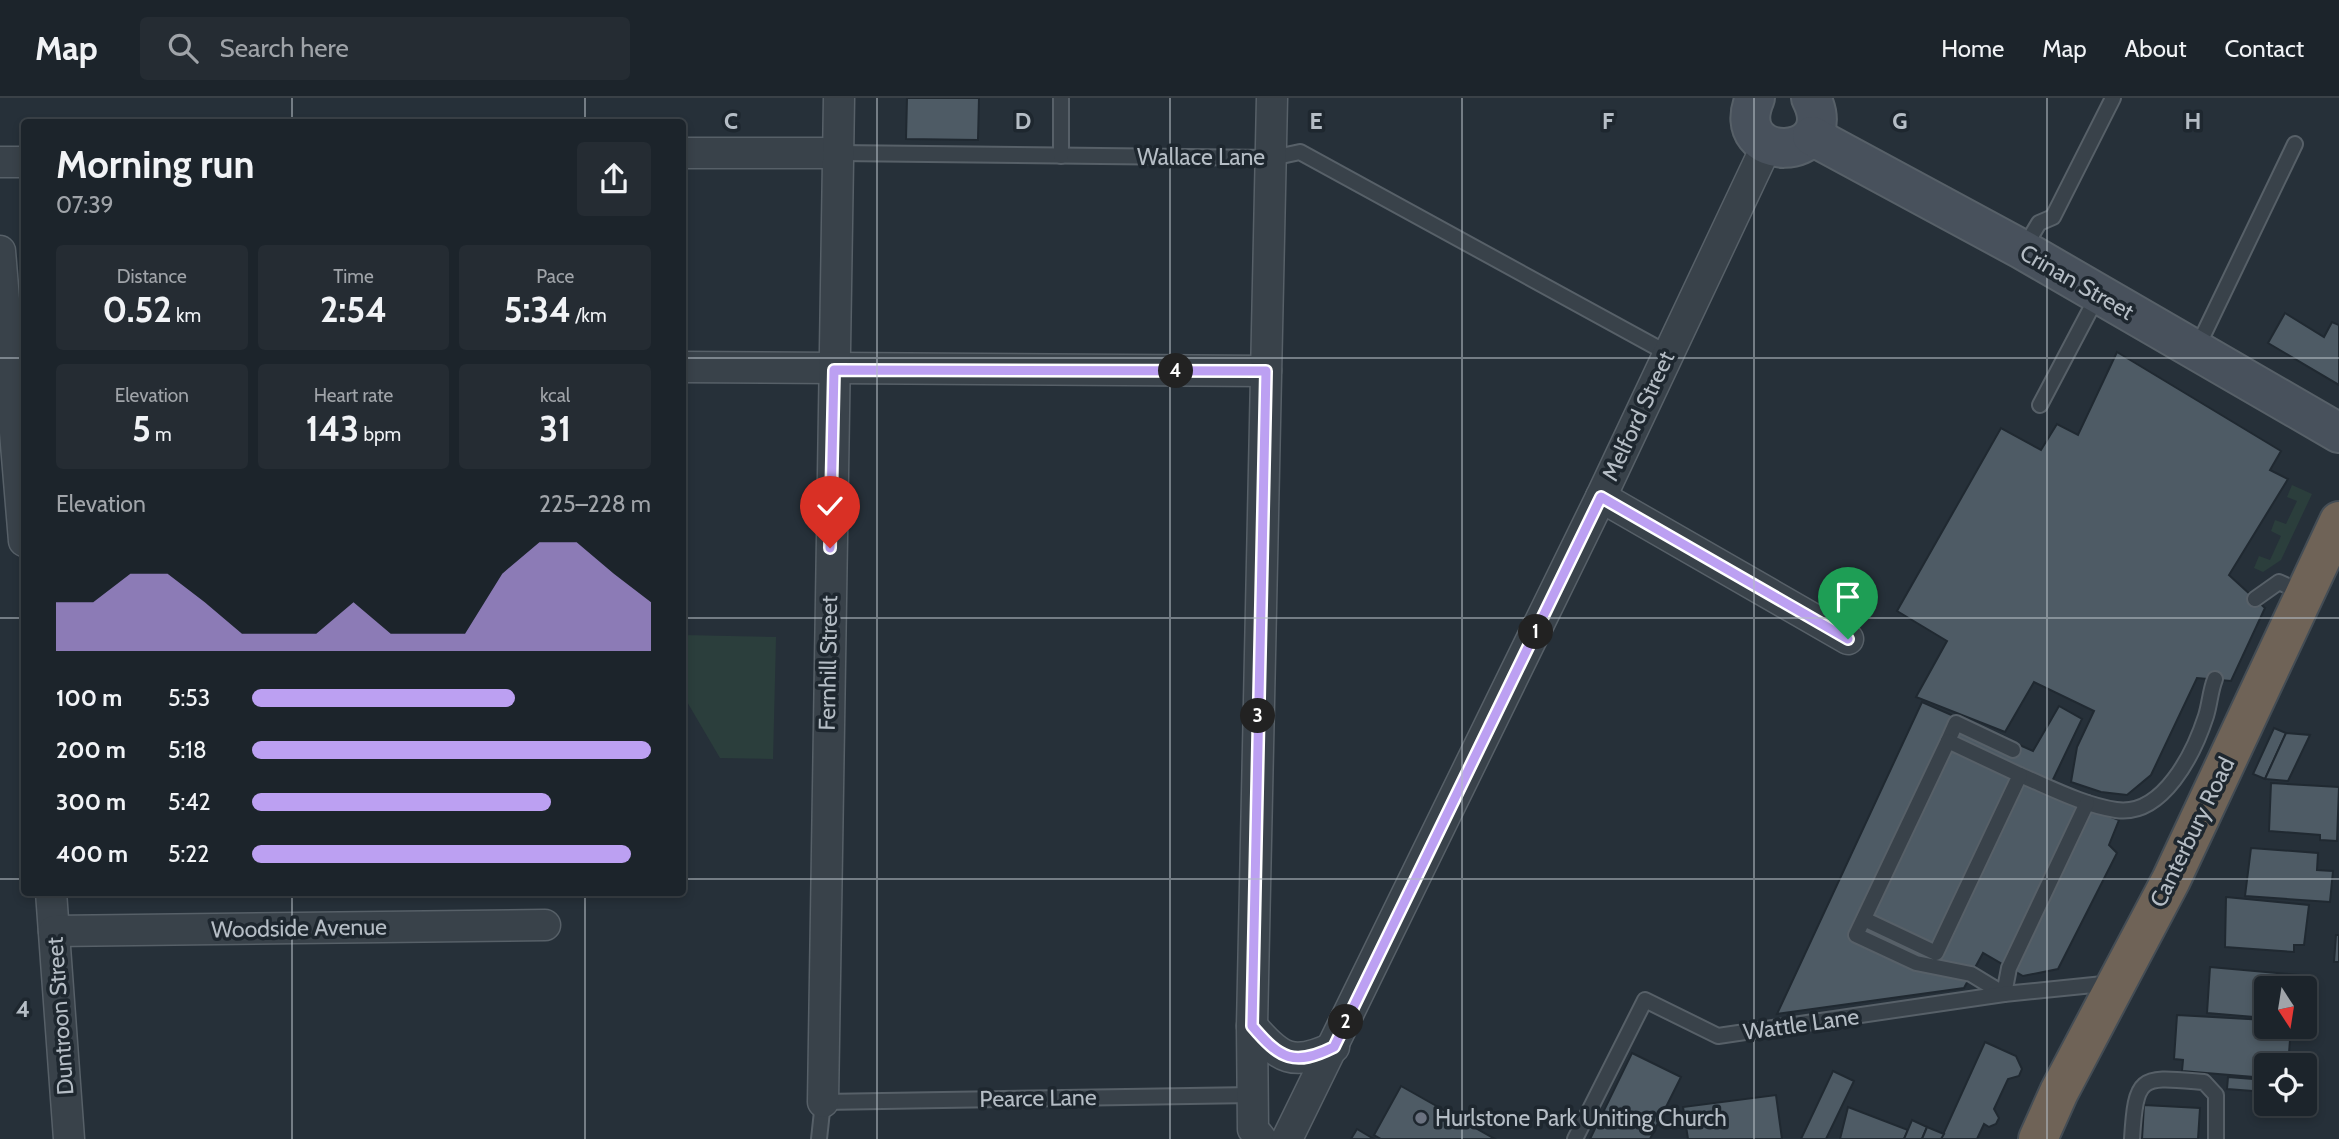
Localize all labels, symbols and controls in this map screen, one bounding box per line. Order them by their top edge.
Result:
search box [140,17,630,80]
text: Map [35,28,98,68]
icon: search [164,29,202,67]
text: Search here [220,32,349,64]
text: Home [1941,34,2004,63]
text: Map [2042,34,2087,63]
text: About [2125,34,2187,63]
text: Contact [2225,34,2304,63]
text: C [724,107,738,135]
text: D [1015,107,1031,135]
text: E [1309,107,1323,135]
text: F [1602,107,1614,135]
text: G [1892,107,1908,135]
text: H [2185,107,2201,135]
text: Morning run [56,141,255,188]
button: share [577,142,651,216]
street label: Wallace Lane [1137,143,1265,171]
text: 07:39 [56,191,114,219]
street label: Crinan Street [2015,238,2139,326]
text: Distance [117,265,187,288]
text: Time [333,265,374,288]
text: Pace [536,265,574,288]
text: 0.52 [102,288,172,331]
text: 2:54 [320,288,387,331]
text: 5:34 [504,288,571,331]
text: km [172,304,201,327]
text: /km [571,304,607,327]
street label: Melford Street [1596,347,1680,485]
pin: 4 [1158,354,1194,388]
text: 4 [1170,359,1181,382]
text: Elevation [115,384,189,407]
text: Heart rate [314,384,393,407]
text: kcal [540,384,570,407]
text: 5 [132,407,151,450]
text: 143 [306,407,359,450]
text: 31 [539,407,571,450]
text: m [151,423,172,446]
text: bpm [359,423,401,446]
pin [800,476,860,548]
icon: check [811,487,849,525]
text: Elevation [56,490,146,518]
text: 225–228 m [539,490,651,518]
pin [1818,567,1878,639]
icon: arrive [1829,578,1867,616]
street label: Fernhill Street [813,595,843,731]
pin: 1 [1518,614,1554,650]
text: 1 [1532,620,1539,643]
text: 100 m [56,684,122,712]
text: 5:53 [168,684,210,712]
pin: 3 [1240,698,1276,734]
text: 3 [1252,704,1263,727]
text: 200 m [56,736,126,764]
text: 5:18 [168,736,207,764]
street label: Canterbury Road [2144,752,2240,912]
text: 300 m [56,788,126,816]
text: 5:42 [168,788,211,816]
text: 400 m [56,840,128,868]
text: 5:22 [168,840,209,868]
street label: Woodside Avenue [211,912,387,944]
street label: Duntroon Street [40,936,79,1096]
north arrow [2254,976,2317,1040]
map controls [2254,976,2317,1116]
text: 4 [16,995,30,1023]
street label: Wattle Lane [1741,1002,1861,1046]
pin: 2 [1328,1004,1364,1040]
text: 2 [1340,1010,1351,1033]
button: locate [2254,1053,2317,1116]
street label: Pearce Lane [979,1083,1097,1113]
place label: Hurlstone Park Uniting Church [1435,1104,1727,1132]
marker: Hurlstone Park Uniting Church [1413,1110,1429,1126]

